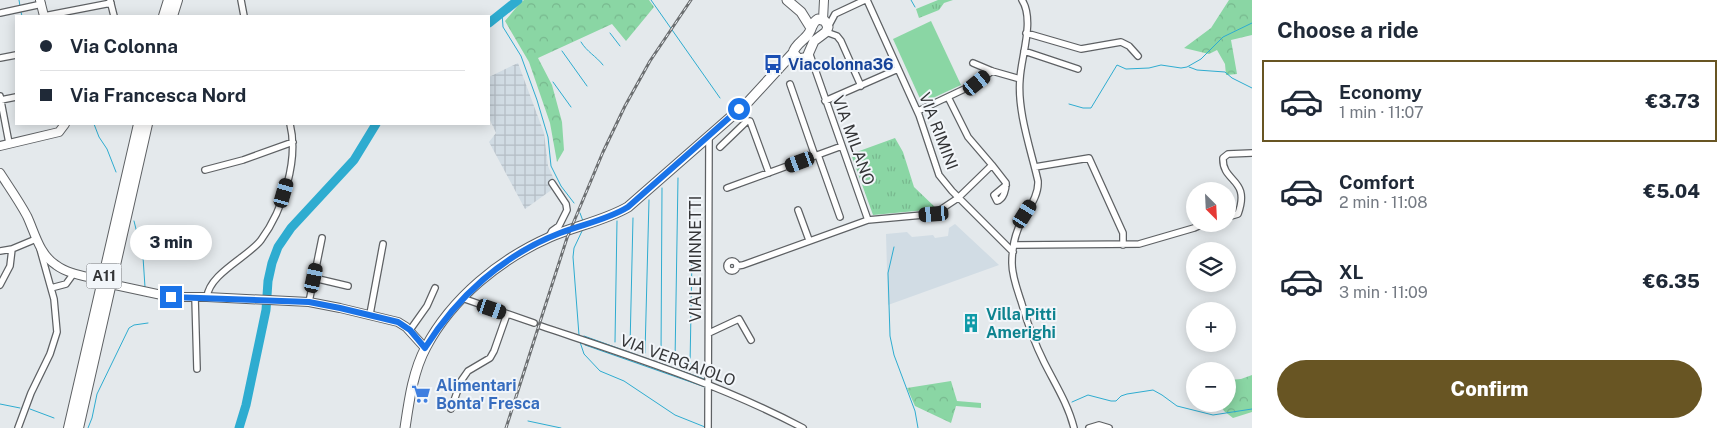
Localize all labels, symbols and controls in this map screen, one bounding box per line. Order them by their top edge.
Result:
text: Choose a ride [1277,17,1419,43]
text: Via Colonna [70,35,178,57]
bus stop icon: Viacolonna36 [762,53,784,75]
place label: Viacolonna36 [788,55,894,74]
car [960,68,993,98]
icon: car [1279,79,1324,124]
text: Economy [1339,81,1422,103]
text: Via Francesca Nord [70,84,246,106]
street label: VIA RIMINI [915,90,962,172]
text: €3.73 [1646,90,1700,112]
street label: VIA MILANO [829,93,879,188]
route start [728,98,750,120]
text: 1 min · 11:07 [1339,103,1424,122]
car [783,150,816,174]
icon: car [1279,169,1324,214]
text: Comfort [1339,171,1415,193]
car [272,177,295,209]
text: €5.04 [1643,180,1700,202]
north arrow [1186,182,1236,232]
map controls [1186,182,1236,412]
text: 2 min · 11:08 [1339,193,1428,212]
street label: VIALE MINNETTI [686,196,705,322]
car [1010,197,1039,231]
car [918,205,949,223]
callout: 3 min [130,224,212,260]
text: 3 min [150,233,192,252]
button: layers [1186,242,1236,292]
icon: car [1279,259,1324,304]
text: XL [1339,261,1364,283]
car [303,262,324,294]
road number: A11 [86,264,122,288]
text: €6.35 [1643,270,1700,292]
text: 3 min · 11:09 [1339,283,1428,302]
route end [160,286,182,308]
car [475,297,508,321]
button: + [1186,302,1236,352]
place label: Villa Pitti Amerighi [986,305,1056,342]
building icon: Villa Pitti Amerighi [960,312,982,334]
street label: VIA VERGAIOLO [617,331,738,390]
button: Confirm [1277,360,1702,418]
button: − [1186,362,1236,412]
place label: Alimentari Bonta' Fresca [436,376,540,413]
supermarket icon: Alimentari Bonta' Fresca [410,383,432,405]

